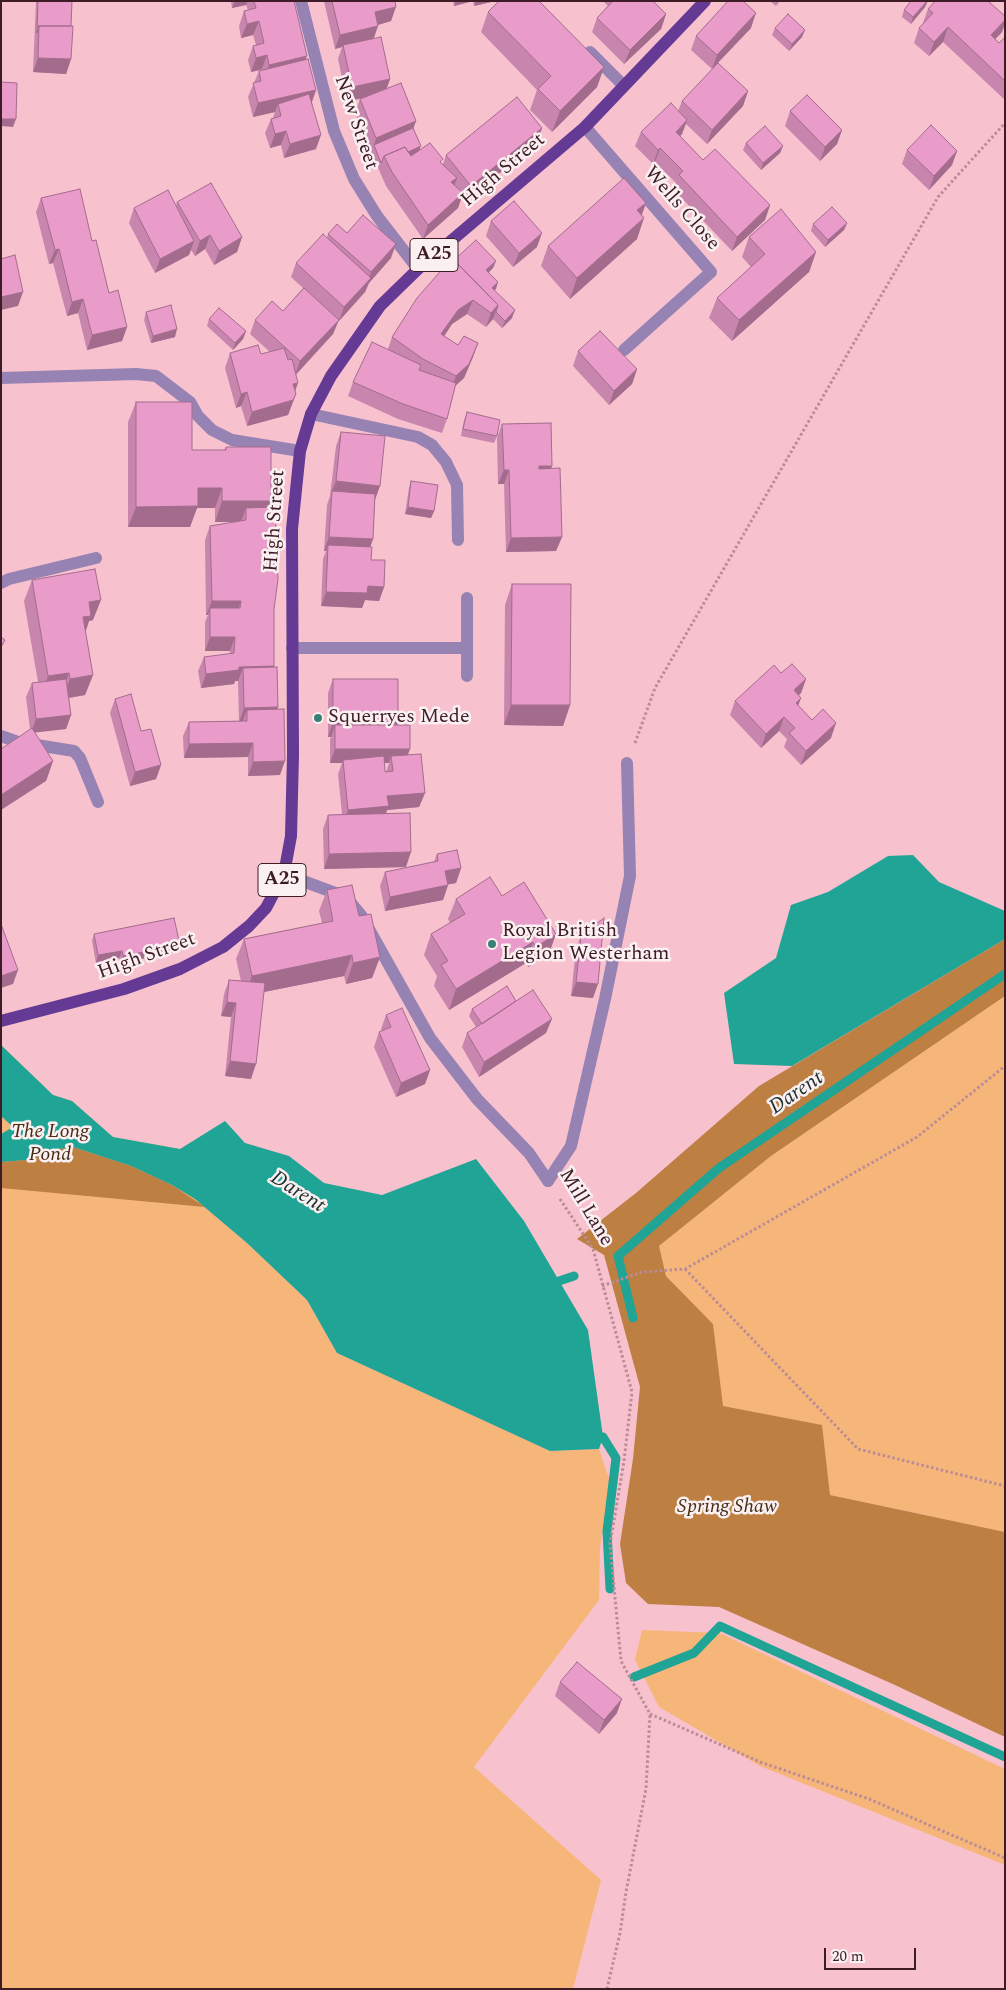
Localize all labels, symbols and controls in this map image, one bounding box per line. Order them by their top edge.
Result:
street label: New Street [328,73,382,173]
street label: High Street [457,129,551,213]
street label: Wells Close [638,162,724,256]
road number: A25 [410,238,458,272]
street label: High Street [260,469,292,573]
place label: Squerryes Mede [328,706,470,730]
marker: Squerryes Mede [312,712,324,724]
road number: A25 [258,864,306,896]
place label: Royal British Legion Westerham [502,920,669,967]
street label: High Street [95,928,199,986]
marker: Royal British Legion Westerham [486,938,498,950]
water label: Darent [765,1067,829,1121]
park label: The Long Pond [11,1121,89,1168]
street label: Mill Lane [553,1165,617,1251]
water label: Darent [265,1166,329,1220]
park label: Spring Shaw [677,1496,777,1520]
scale bar [826,1938,918,1970]
text: 20 m [832,1945,864,1968]

